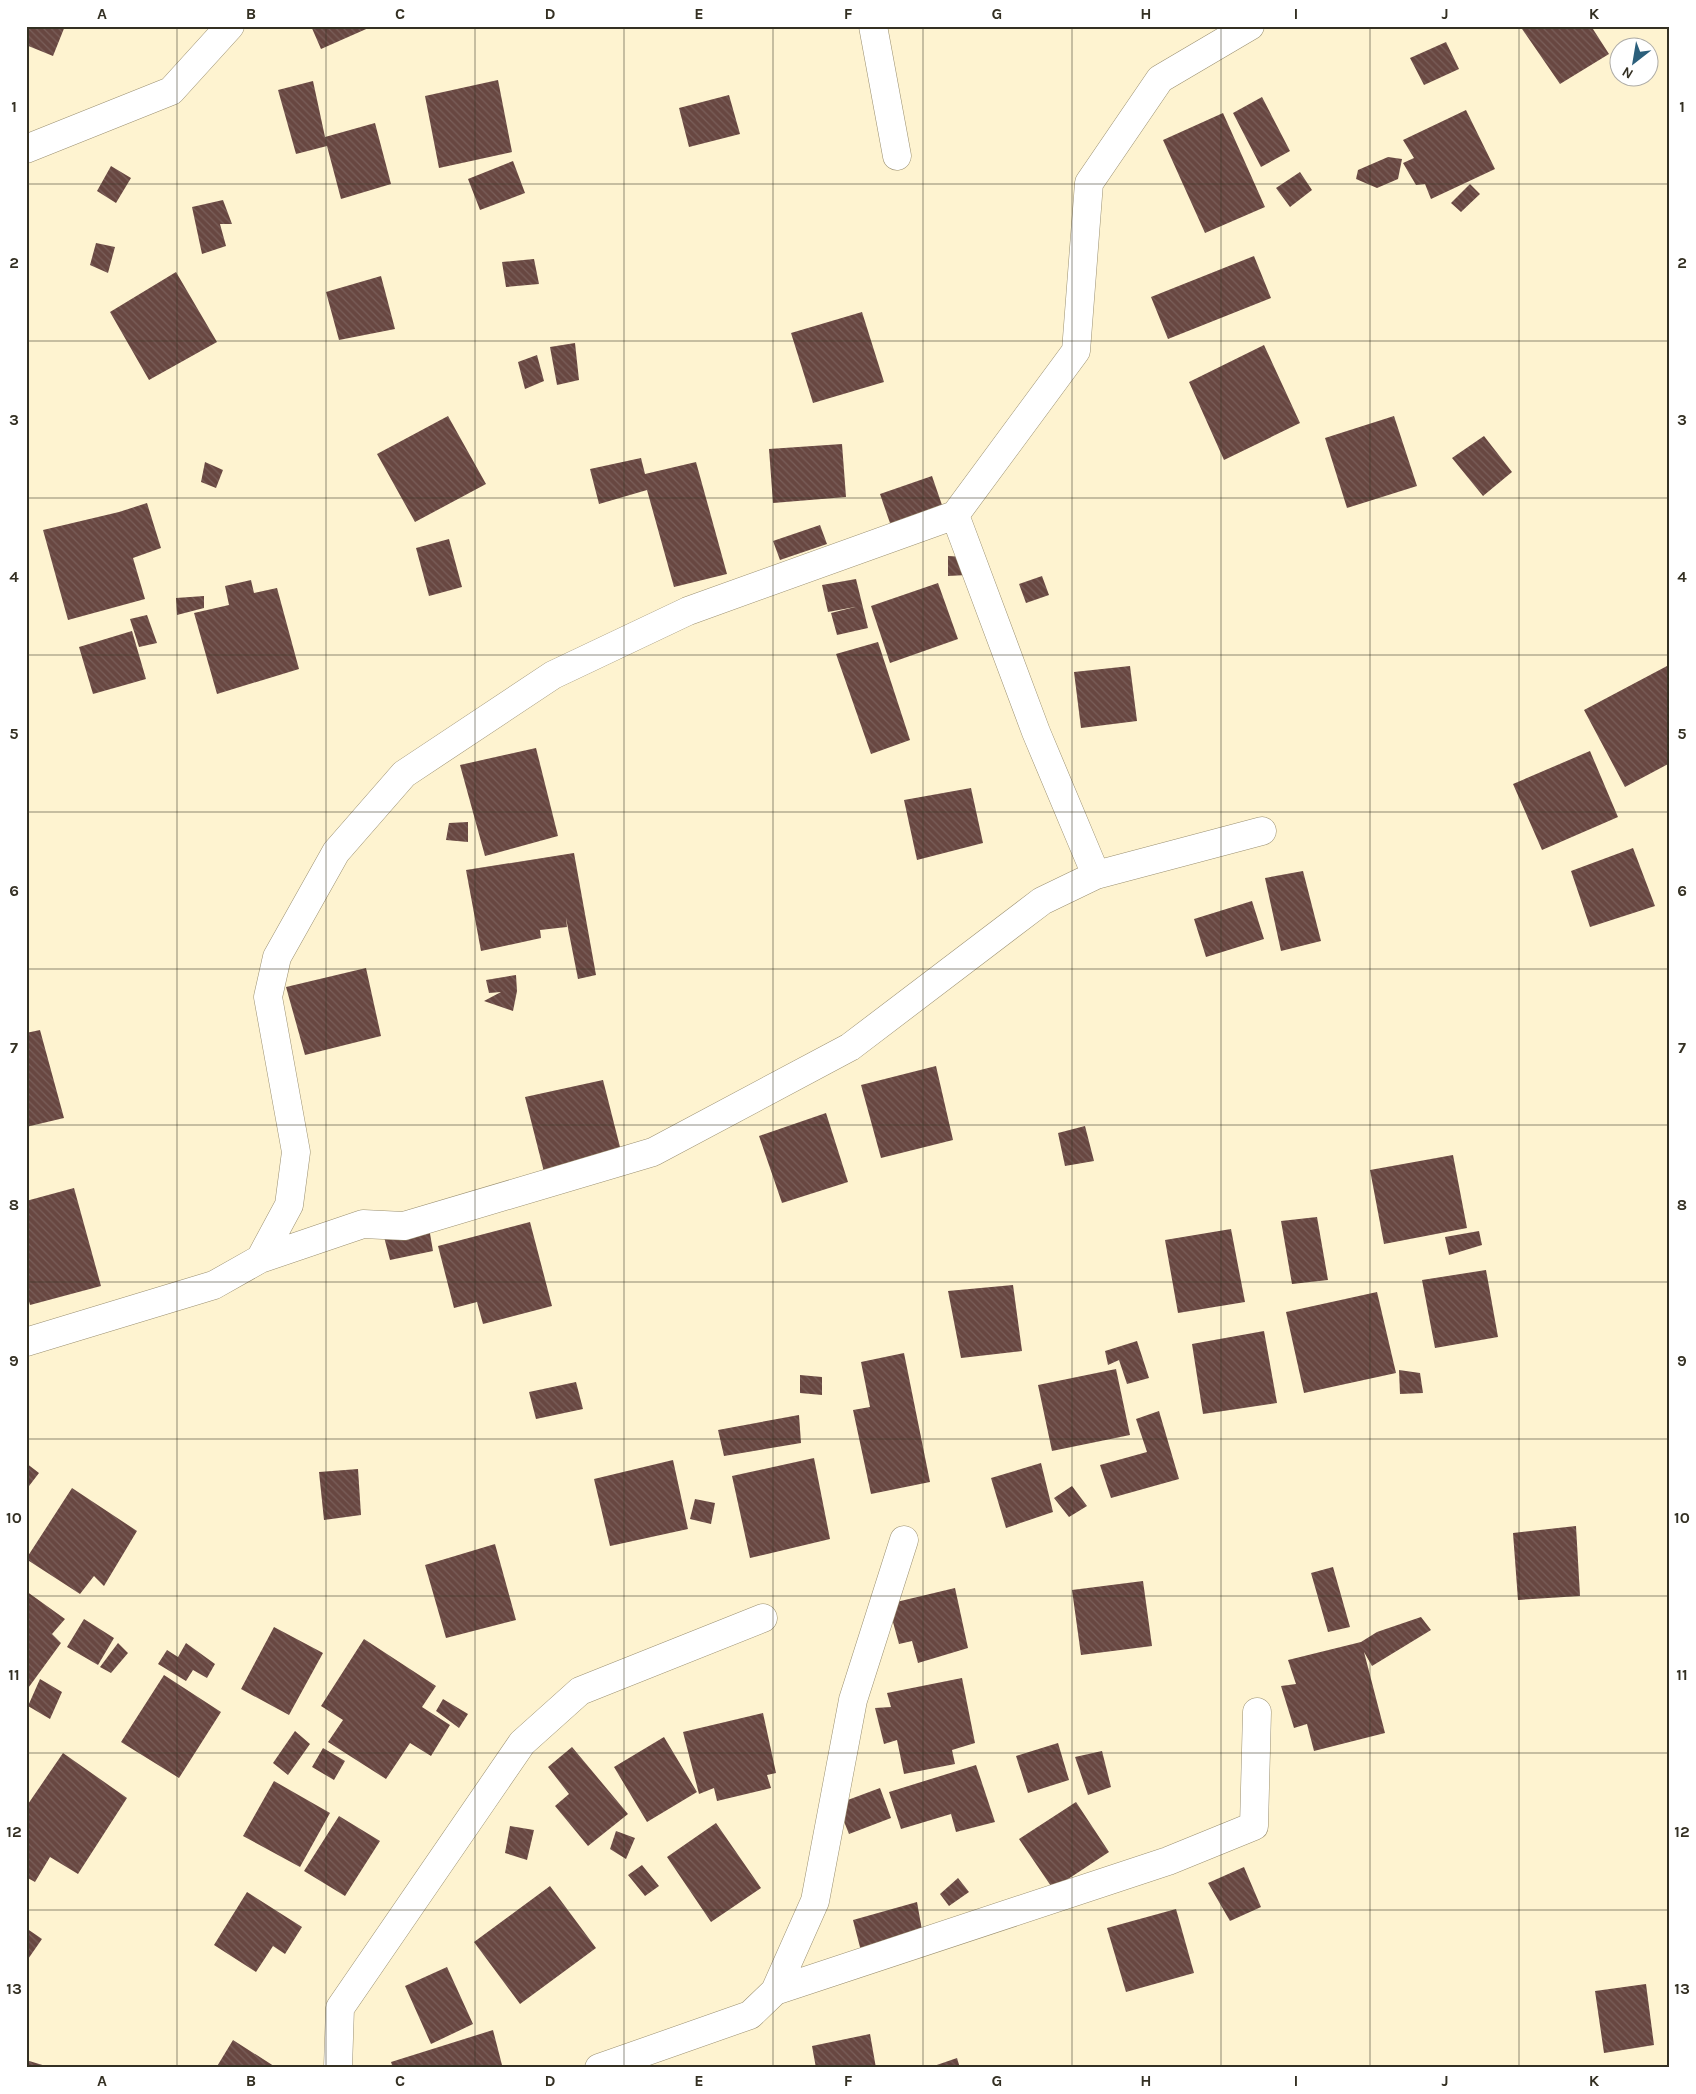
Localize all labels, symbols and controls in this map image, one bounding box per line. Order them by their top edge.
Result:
text: A [97,4,107,23]
text: B [246,4,256,23]
text: C [395,4,405,23]
text: D [545,4,556,23]
text: E [694,4,704,23]
text: F [844,4,853,23]
text: G [992,4,1002,23]
text: H [1140,4,1152,23]
text: I [1294,4,1298,23]
text: J [1441,4,1449,23]
text: K [1589,4,1600,23]
north arrow [1608,38,1658,88]
text: N [1619,63,1636,83]
text: 1 [11,97,17,116]
text: 1 [1679,97,1685,116]
text: 2 [9,253,19,272]
text: 2 [1677,253,1687,272]
text: 3 [9,410,19,429]
text: 3 [1677,410,1687,429]
text: 4 [9,567,19,586]
text: 4 [1677,567,1687,586]
text: 5 [9,724,19,743]
text: 5 [1677,724,1687,743]
text: 6 [9,881,19,900]
text: 6 [1677,881,1687,900]
text: 7 [10,1038,18,1057]
text: 7 [1678,1038,1686,1057]
text: 8 [9,1195,19,1214]
text: 8 [1677,1195,1687,1214]
text: 9 [9,1351,19,1370]
text: 9 [1677,1351,1687,1370]
text: 10 [6,1508,22,1527]
text: 10 [1674,1508,1690,1527]
text: 11 [8,1665,20,1684]
text: 11 [1676,1665,1688,1684]
text: 12 [6,1822,22,1841]
text: 12 [1674,1822,1690,1841]
text: 13 [6,1979,22,1998]
text: 13 [1674,1979,1690,1998]
text: A [97,2071,107,2090]
text: B [246,2071,256,2090]
text: C [395,2071,405,2090]
text: D [545,2071,556,2090]
text: E [694,2071,704,2090]
text: F [844,2071,853,2090]
text: G [992,2071,1002,2090]
text: H [1140,2071,1152,2090]
text: I [1294,2071,1298,2090]
text: J [1441,2071,1449,2090]
text: K [1589,2071,1600,2090]

